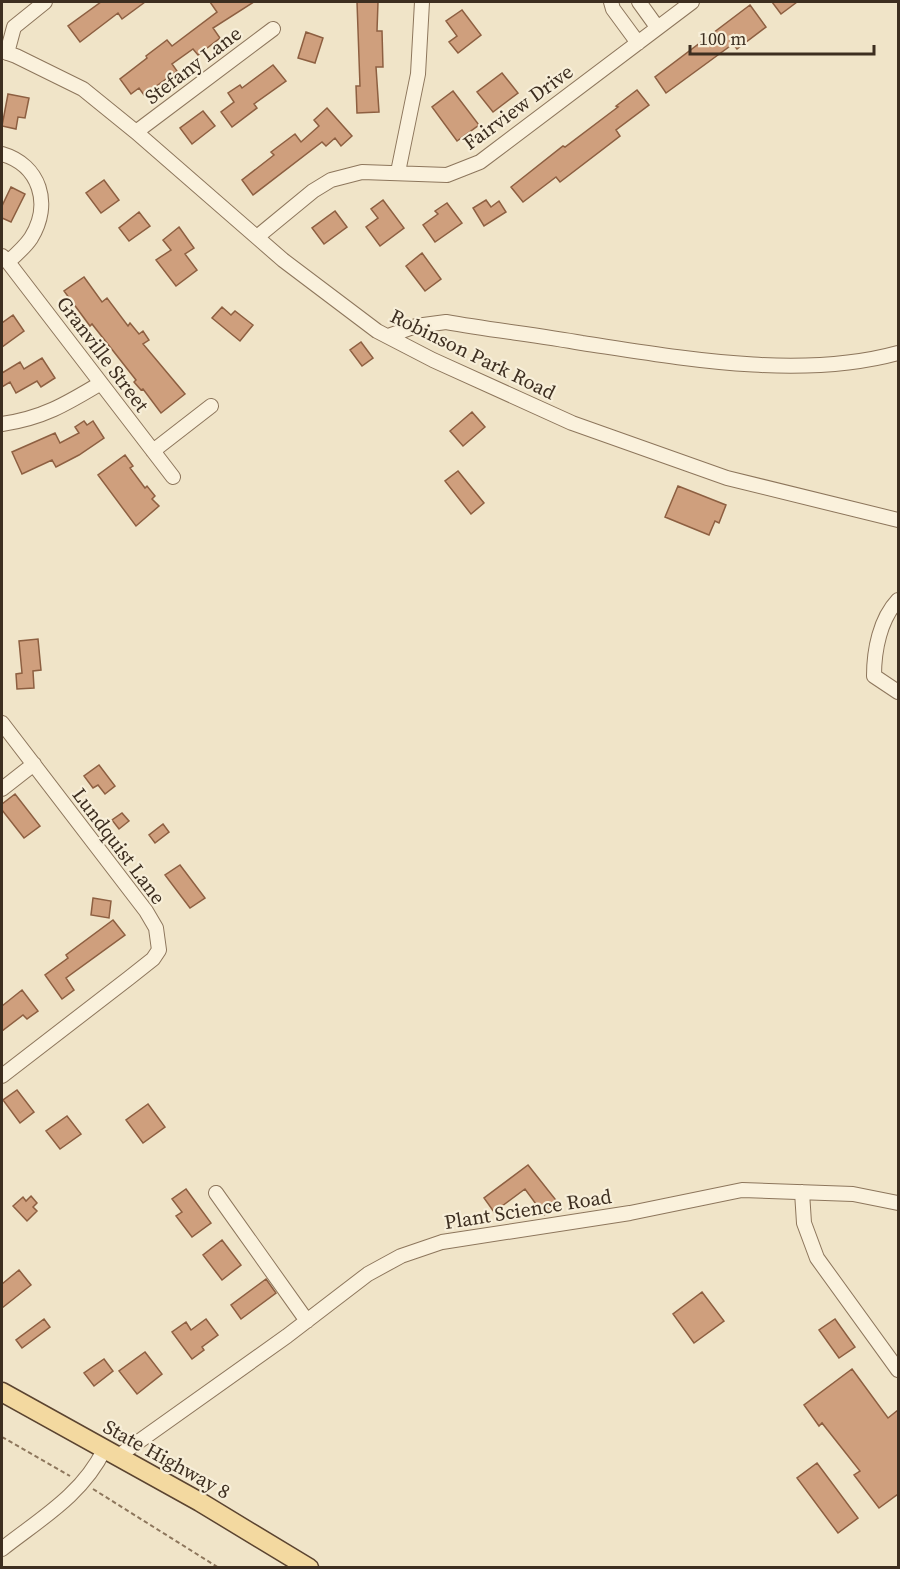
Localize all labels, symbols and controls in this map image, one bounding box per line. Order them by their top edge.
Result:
scale bar [690,18,874,56]
street label: Stefany Lane [139,19,247,111]
text: 100 m [699,26,746,51]
street label: Fairview Drive [457,58,579,156]
street label: Granville Street [50,290,156,418]
street label: Robinson Park Road [386,302,561,406]
street label: Lundquist Lane [66,782,172,910]
street label: Plant Science Road [442,1182,614,1236]
street label: State Highway 8 [98,1413,236,1505]

